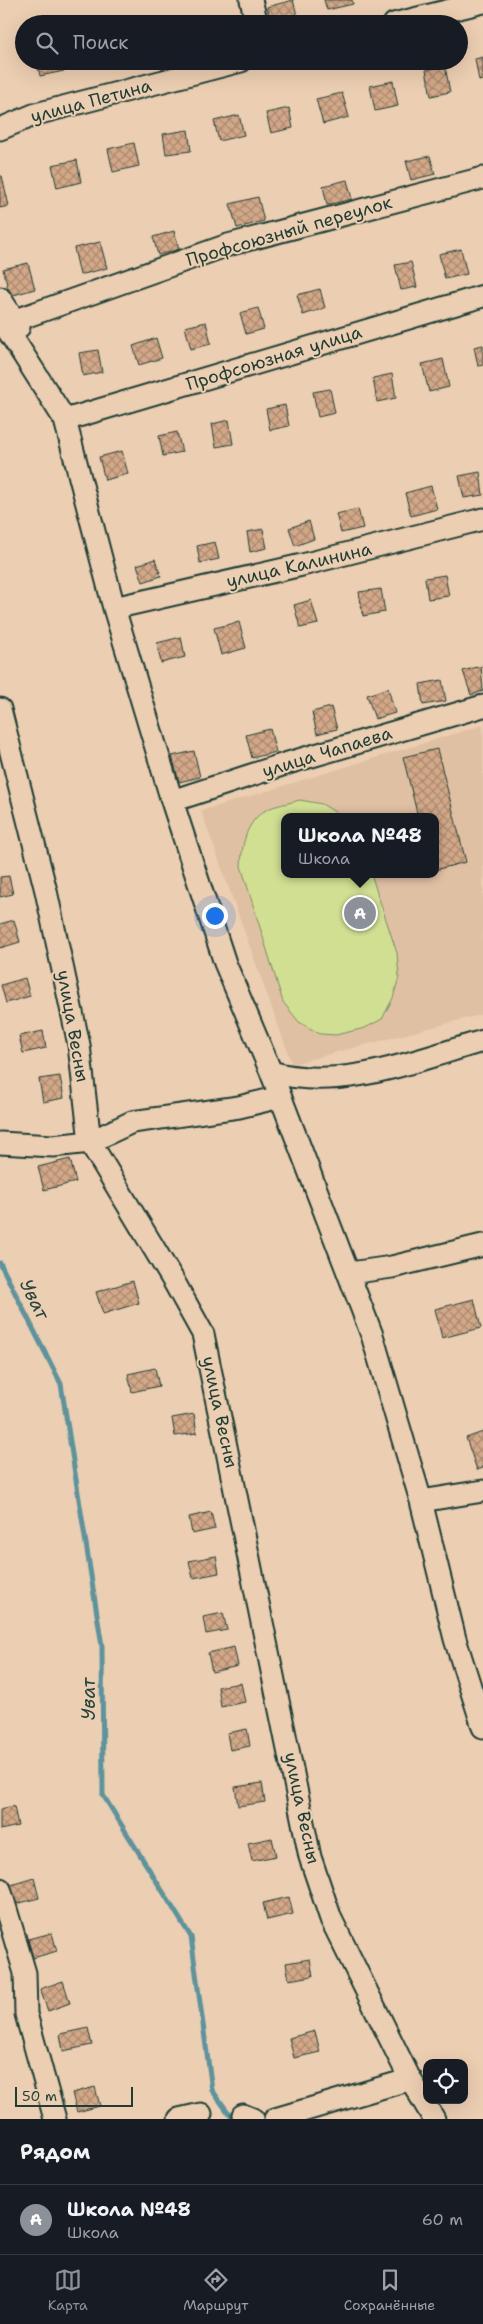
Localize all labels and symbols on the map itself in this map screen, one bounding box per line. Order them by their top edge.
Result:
street label: улица Петина [28,73,154,129]
street label: Профсоюзный переулок [183,190,395,272]
street label: Профсоюзная улица [183,320,365,396]
street label: улица Калинина [224,537,374,593]
street label: улица Чапаева [259,721,395,783]
pin: A [344,894,376,932]
your location [202,903,228,929]
street label: улица Весны [51,968,95,1084]
water label: Уват [14,1275,56,1325]
street label: улица Весны [196,1354,244,1470]
water label: Уват [76,1677,101,1720]
street label: улица Весны [278,1750,326,1866]
scale bar [15,2084,132,2107]

